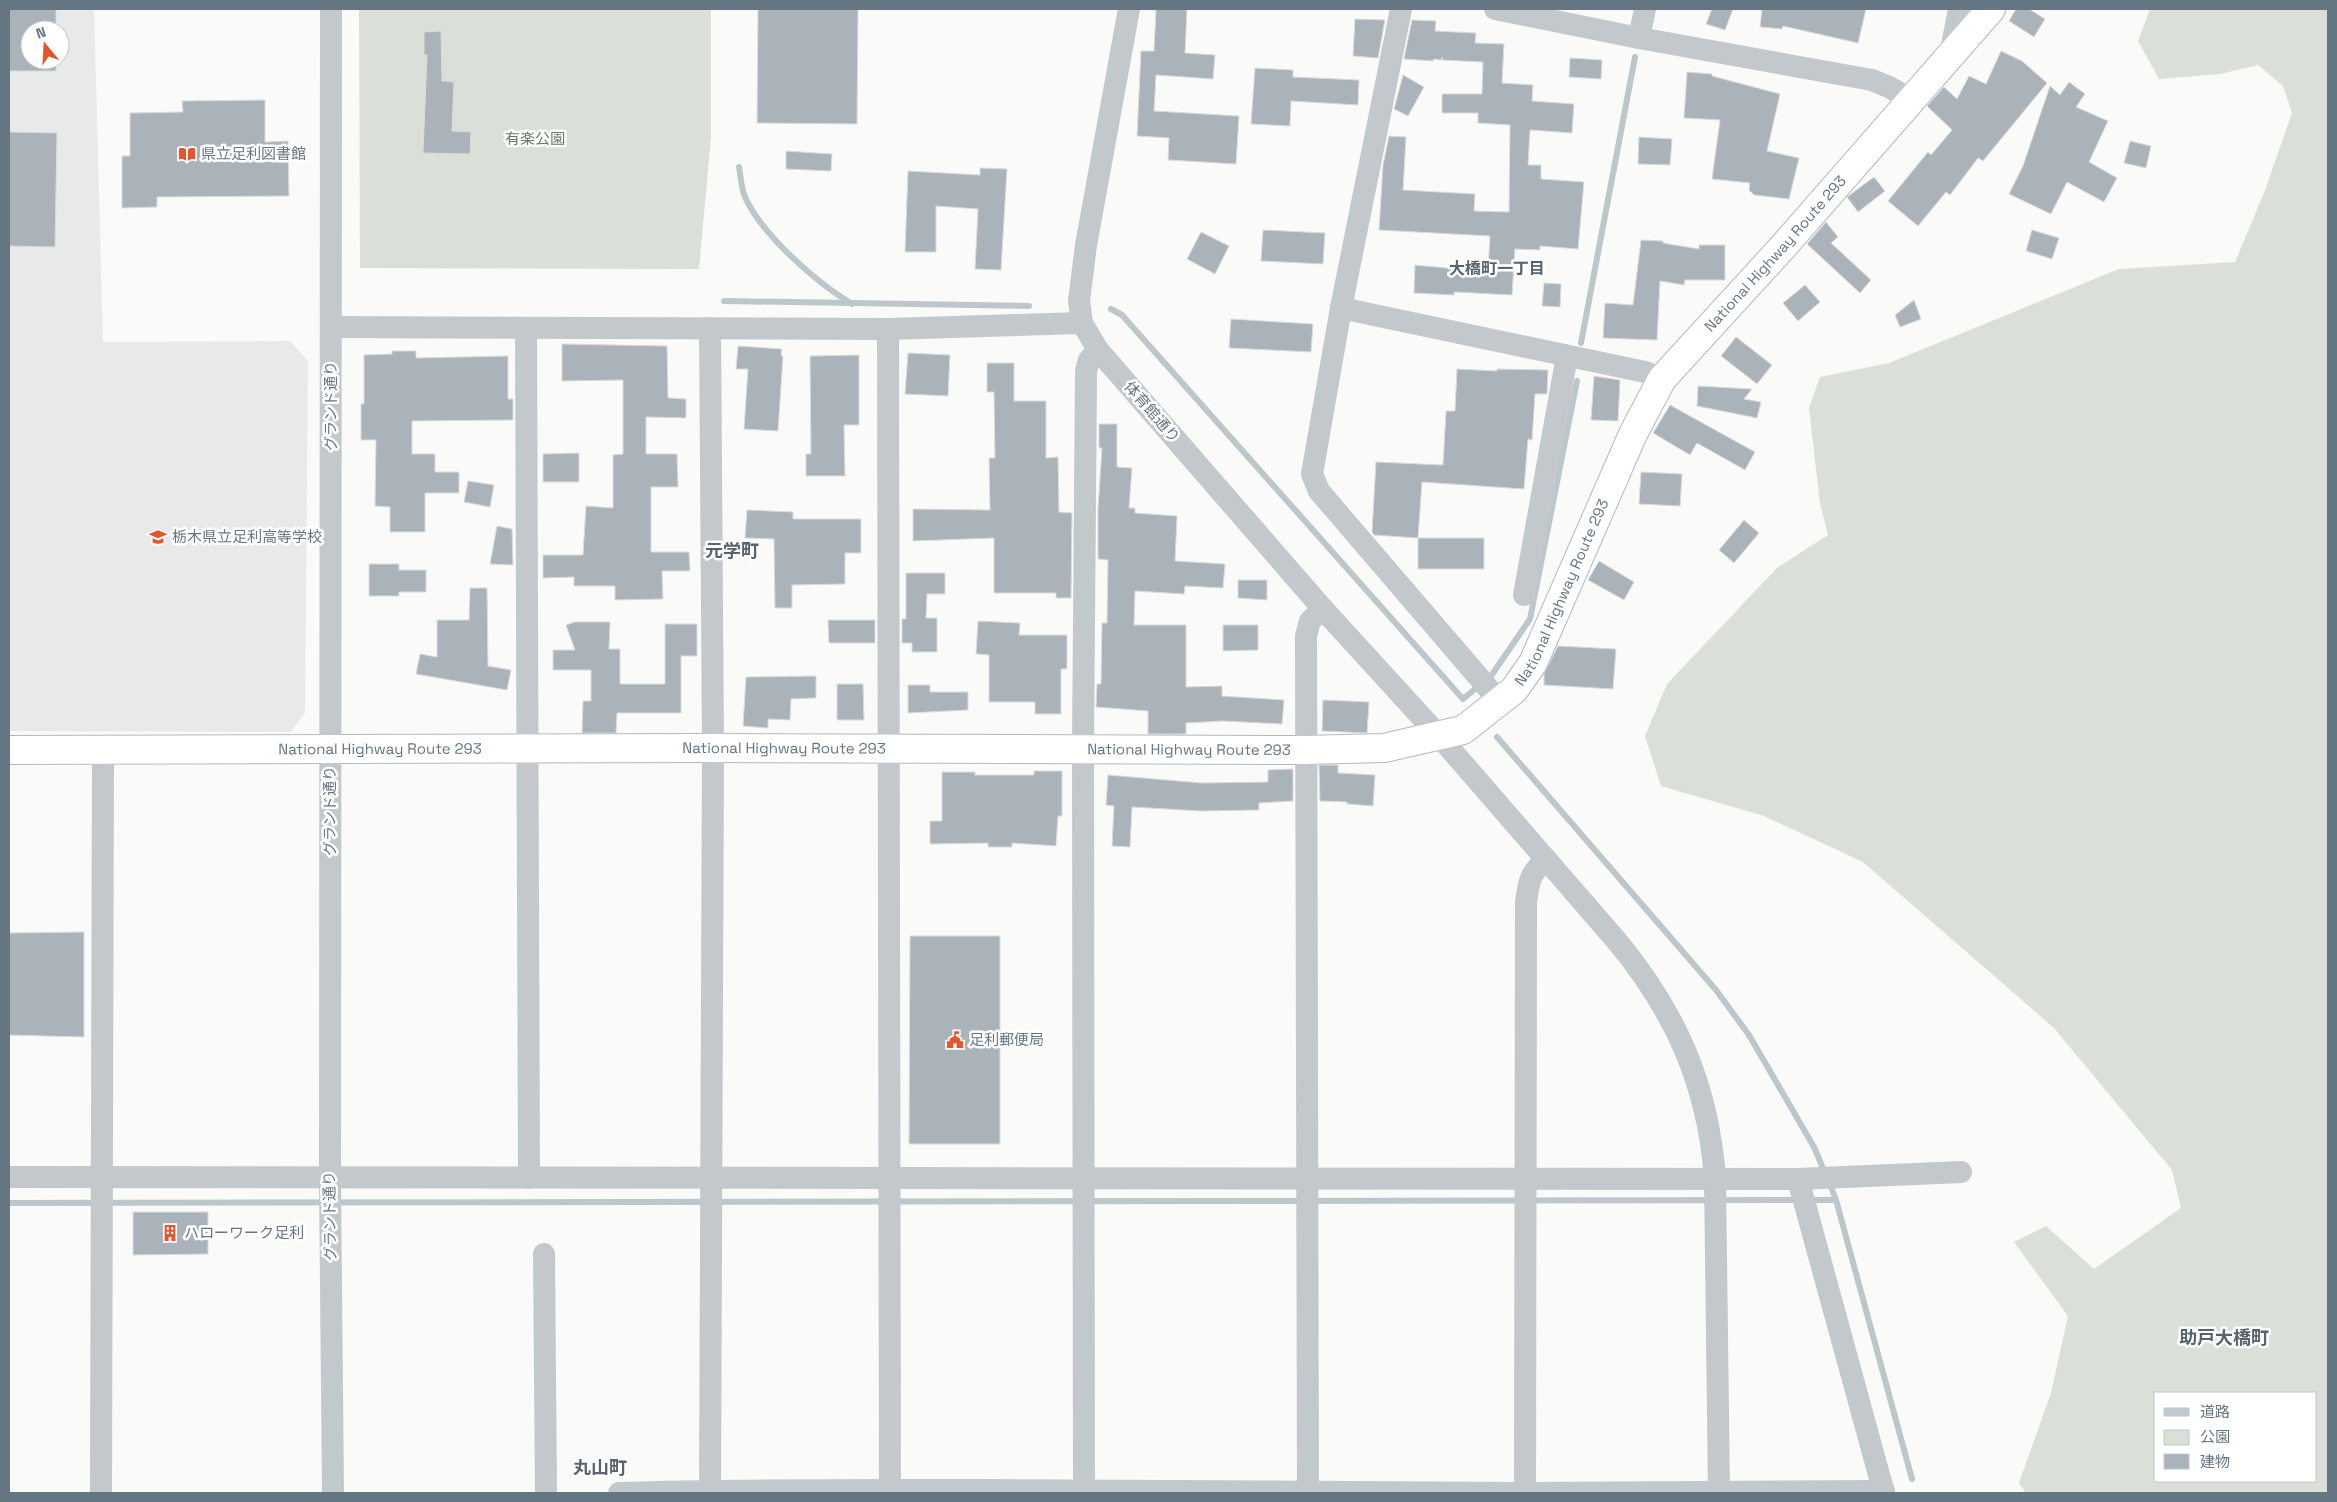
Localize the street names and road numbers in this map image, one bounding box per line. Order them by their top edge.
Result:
street label: National Highway Route 293 [1700,171,1850,335]
street label: グランド通り [321,361,340,451]
street label: 体育館通り [1121,377,1184,446]
street label: National Highway Route 293 [1510,496,1612,689]
street label: National Highway Route 293 [682,738,886,758]
street label: National Highway Route 293 [278,739,482,758]
street label: National Highway Route 293 [1087,739,1291,759]
street label: グランド通り [320,766,339,856]
street label: グランド通り [319,1171,340,1261]

